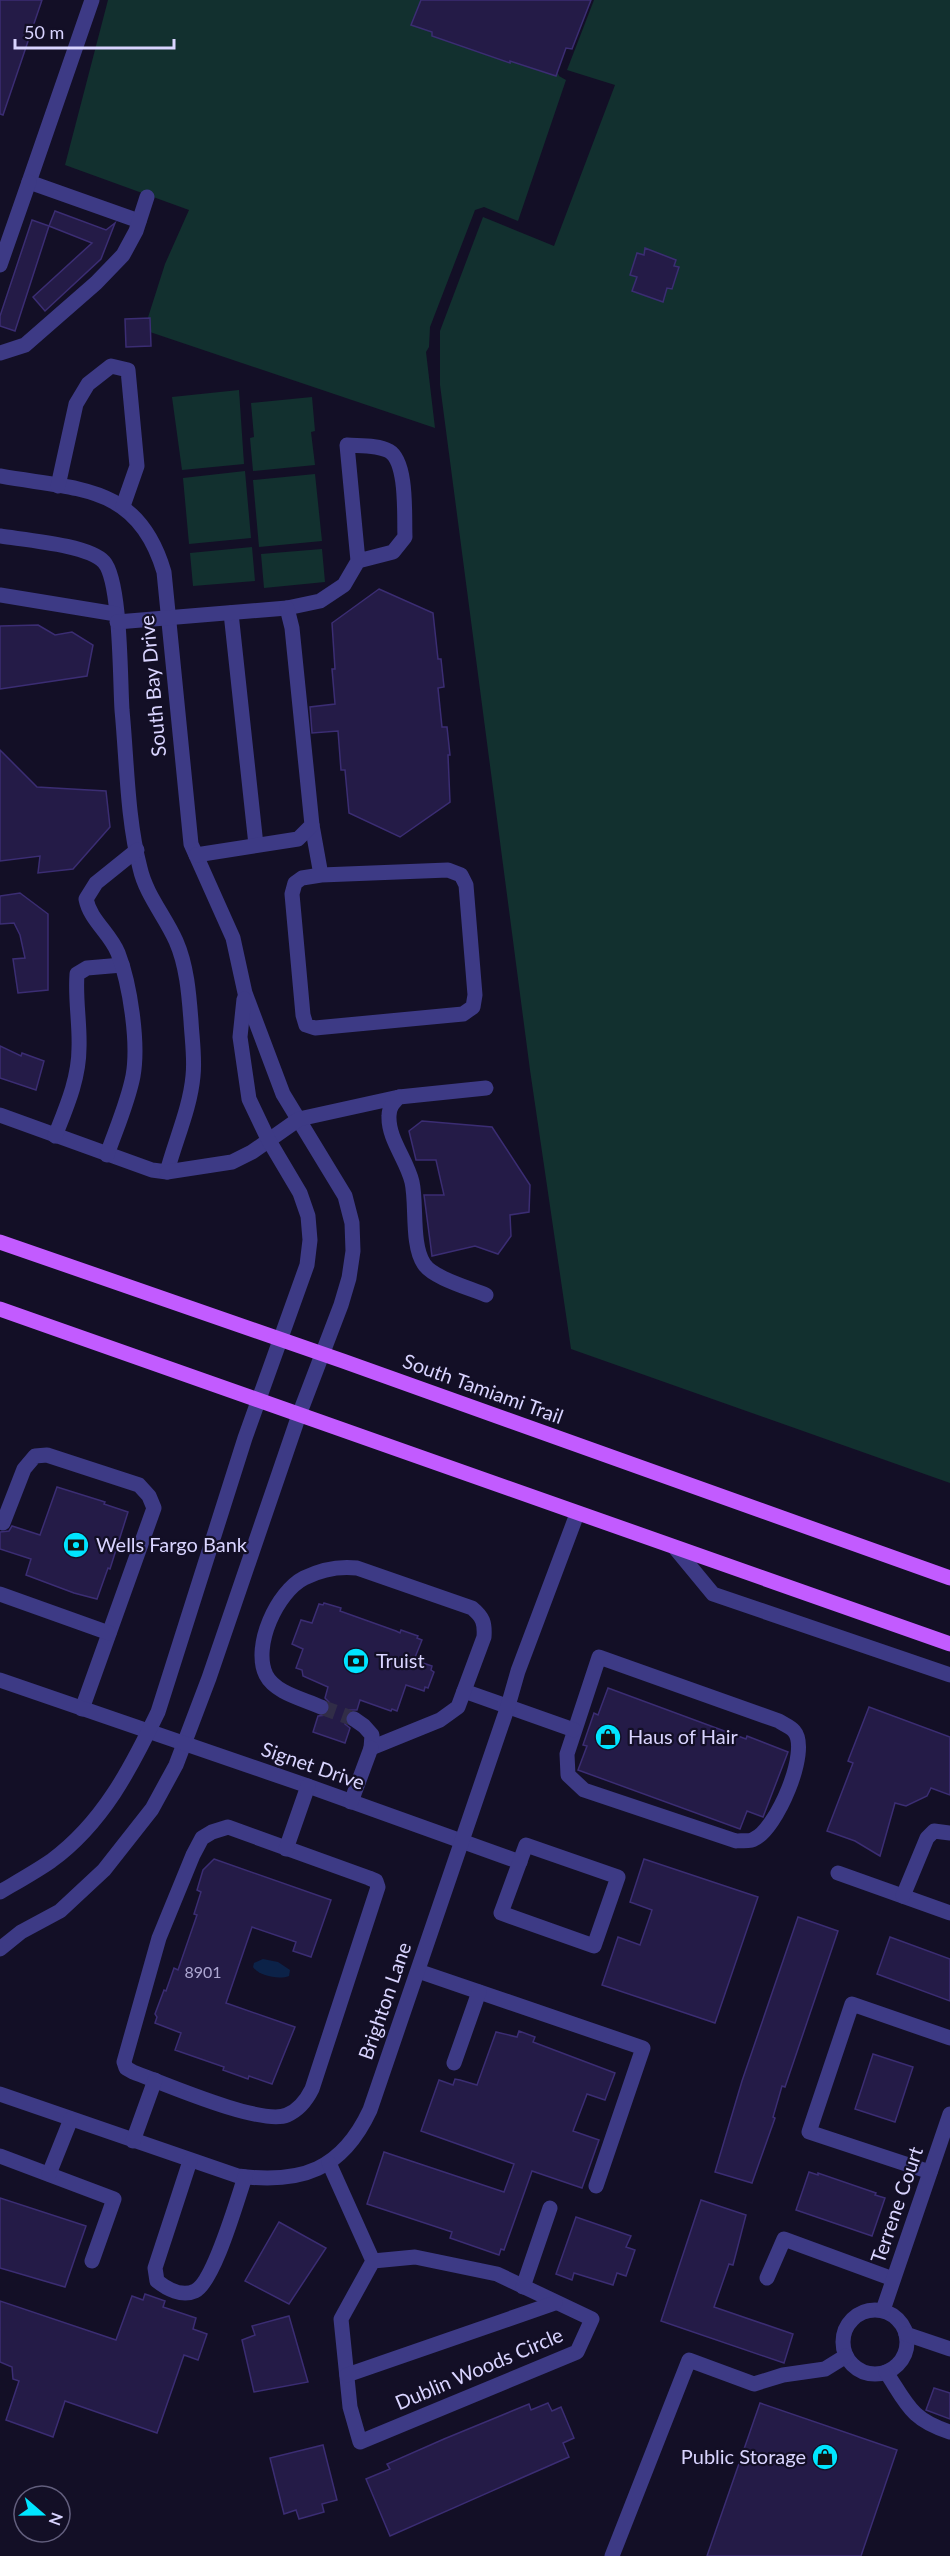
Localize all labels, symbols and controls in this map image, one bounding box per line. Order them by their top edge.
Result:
scale bar [15,12,174,50]
text: 50 m [24,21,64,43]
street label: South Bay Drive [134,614,170,758]
street label: South Tamiami Trail [400,1348,567,1428]
bank icon: Wells Fargo Bank [61,1530,91,1560]
place label: Wells Fargo Bank [96,1532,248,1556]
bank icon: Truist [341,1646,371,1676]
place label: Truist [376,1648,425,1672]
shop icon: Haus of Hair [593,1722,623,1752]
place label: Haus of Hair [628,1724,738,1748]
street label: Signet Drive [259,1736,368,1794]
street label: Brighton Lane [353,1939,415,2063]
house number: 8901 [184,1962,222,1981]
street label: Terrene Court [865,2143,927,2266]
street label: Dublin Woods Circle [391,2322,566,2414]
shop icon: Public Storage [810,2442,840,2472]
place label: Public Storage [681,2444,806,2468]
north arrow [12,2484,72,2544]
text: N [46,2510,68,2528]

